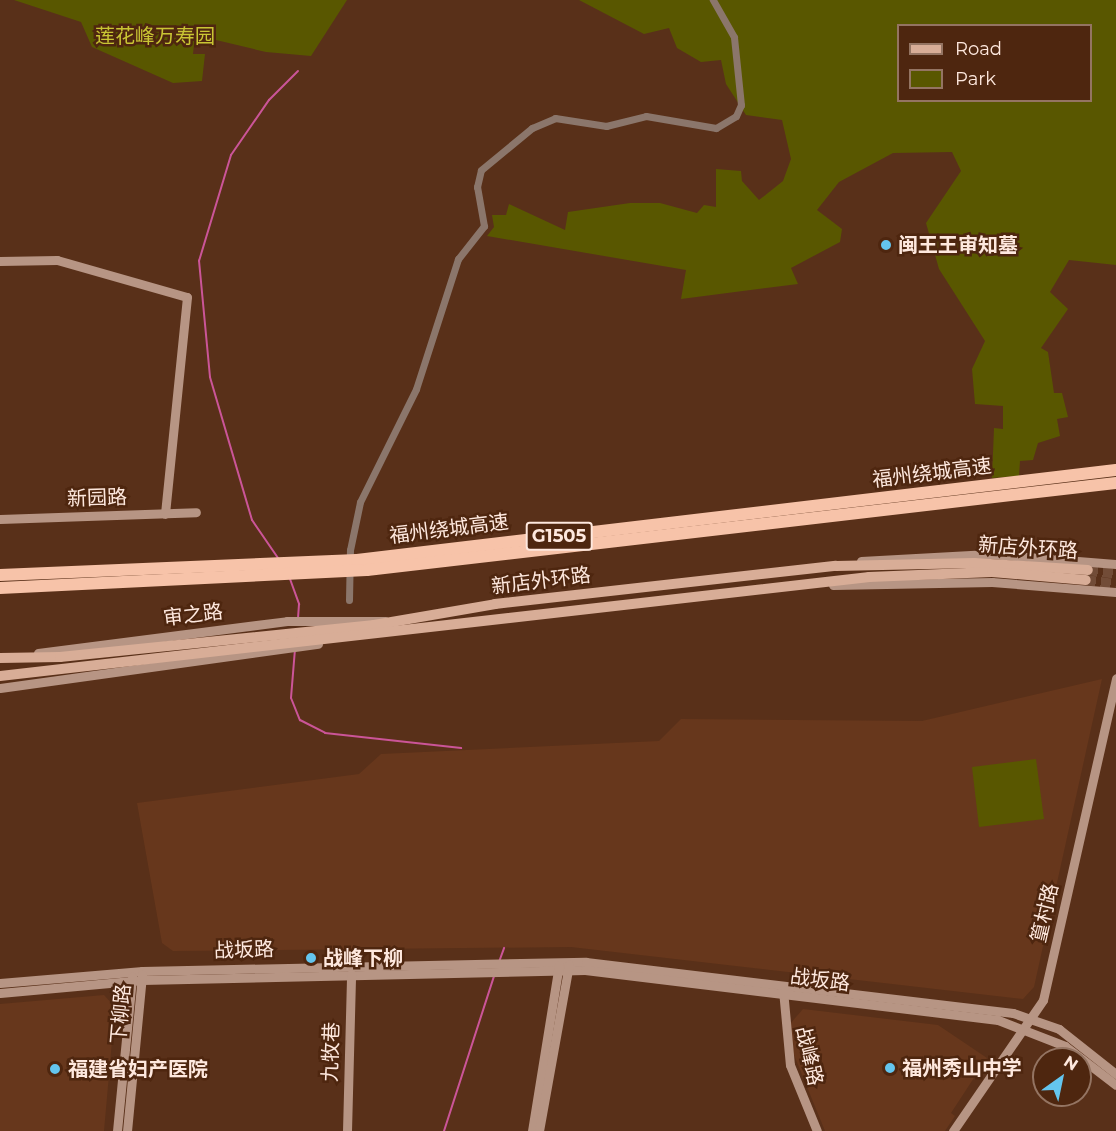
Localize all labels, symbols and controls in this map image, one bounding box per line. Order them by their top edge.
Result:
park label: 莲花峰万寿园 [95,24,215,48]
legend [897,24,1092,102]
text: Road [955,38,1002,60]
text: Park [955,68,996,90]
place label: 闽王王审知墓 [898,233,1018,257]
marker: 闽王王审知墓 [879,238,893,252]
street label: 福州绕城高速 [871,454,993,492]
street label: 新园路 [67,485,127,511]
street label: 福州绕城高速 [388,510,510,548]
road number: G1505 [524,521,594,551]
street label: 新店外环路 [977,533,1079,563]
street label: 新店外环路 [490,563,592,599]
street label: 审之路 [162,599,224,631]
street label: 篁村路 [1027,881,1063,945]
street label: 战坂路 [214,937,274,963]
place label: 战峰下柳 [323,946,403,970]
marker: 战峰下柳 [304,951,318,965]
street label: 战坂路 [789,964,851,996]
street label: 下柳路 [106,983,136,1045]
street label: 九牧巷 [318,1022,344,1082]
street label: 战峰路 [791,1024,827,1088]
north arrow [1032,1047,1092,1107]
text: N [1060,1052,1082,1075]
place label: 福州秀山中学 [902,1056,1022,1080]
place label: 福建省妇产医院 [68,1057,208,1081]
marker: 福建省妇产医院 [46,1060,64,1078]
marker: 福州秀山中学 [883,1061,897,1075]

